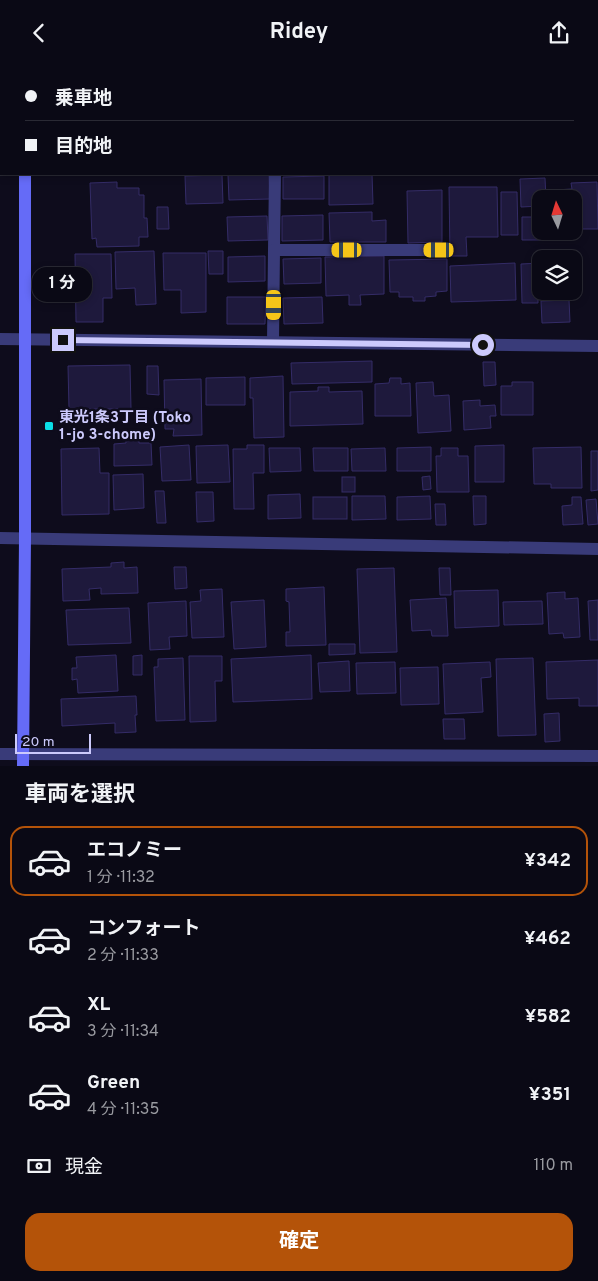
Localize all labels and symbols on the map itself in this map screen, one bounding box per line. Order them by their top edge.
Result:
north arrow [532,190,582,240]
car [332,243,362,258]
car [424,243,454,258]
callout: 1 分 [33,267,93,303]
car [266,290,281,320]
route end [52,329,74,351]
route start [472,334,494,356]
place label: 東光1条3丁目 (Toko 1-jo 3-chome) [59,409,191,445]
marker: 東光1条3丁目 (Toko 1-jo 3-chome) [43,420,55,432]
scale bar [15,731,91,754]

